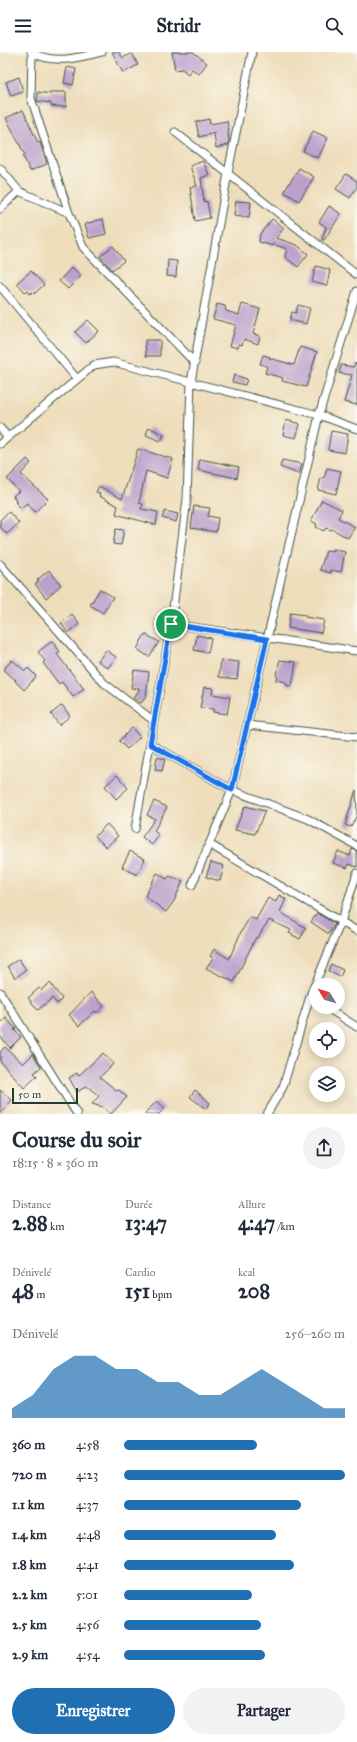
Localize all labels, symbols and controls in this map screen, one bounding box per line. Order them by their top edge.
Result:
icon: menu [12,15,34,37]
text: Stridr [156,15,201,37]
icon: search [323,15,345,37]
pin [154,607,188,641]
icon: arrive [160,613,182,635]
north arrow [309,978,345,1014]
map controls [309,978,345,1102]
button: locate [309,1022,345,1058]
button: layers [309,1066,345,1102]
scale bar [12,1086,78,1105]
text: 50 m [18,1088,41,1101]
text: Course du soir [12,1126,141,1153]
button: share [303,1127,345,1169]
text: 18:15 · 8 × 360 m [12,1155,98,1171]
text: Distance [12,1198,51,1211]
text: Durée [125,1198,153,1211]
text: Allure [238,1198,266,1211]
text: 2.88 [12,1211,48,1235]
text: 13:47 [125,1211,167,1235]
text: 4:47 [238,1211,275,1235]
text: km [48,1220,64,1233]
text: /km [275,1220,295,1233]
text: Dénivelé [12,1266,51,1279]
text: Cardio [125,1266,155,1279]
text: kcal [238,1266,255,1279]
text: 48 [12,1279,34,1303]
text: 151 [125,1279,150,1303]
text: 208 [238,1279,270,1303]
text: m [34,1288,45,1301]
text: bpm [150,1288,172,1301]
text: Dénivelé [12,1326,59,1342]
text: 256–260 m [285,1326,345,1342]
text: 360 m [12,1437,45,1453]
text: 4:58 [76,1437,99,1453]
text: 720 m [12,1467,47,1483]
text: 4:23 [76,1467,98,1483]
text: 1.1 km [12,1497,45,1513]
text: 4:37 [76,1497,99,1513]
text: 1.4 km [12,1527,47,1543]
text: 4:48 [76,1527,101,1543]
text: 1.8 km [12,1557,47,1573]
text: 4:41 [76,1557,99,1573]
text: 2.2 km [12,1587,48,1603]
text: 5:01 [76,1587,98,1603]
text: 2.5 km [12,1617,47,1633]
text: 4:56 [76,1617,99,1633]
text: 2.9 km [12,1647,48,1663]
text: 4:54 [76,1647,99,1663]
button: Enregistrer [12,1688,175,1734]
button: Partager [183,1688,345,1734]

